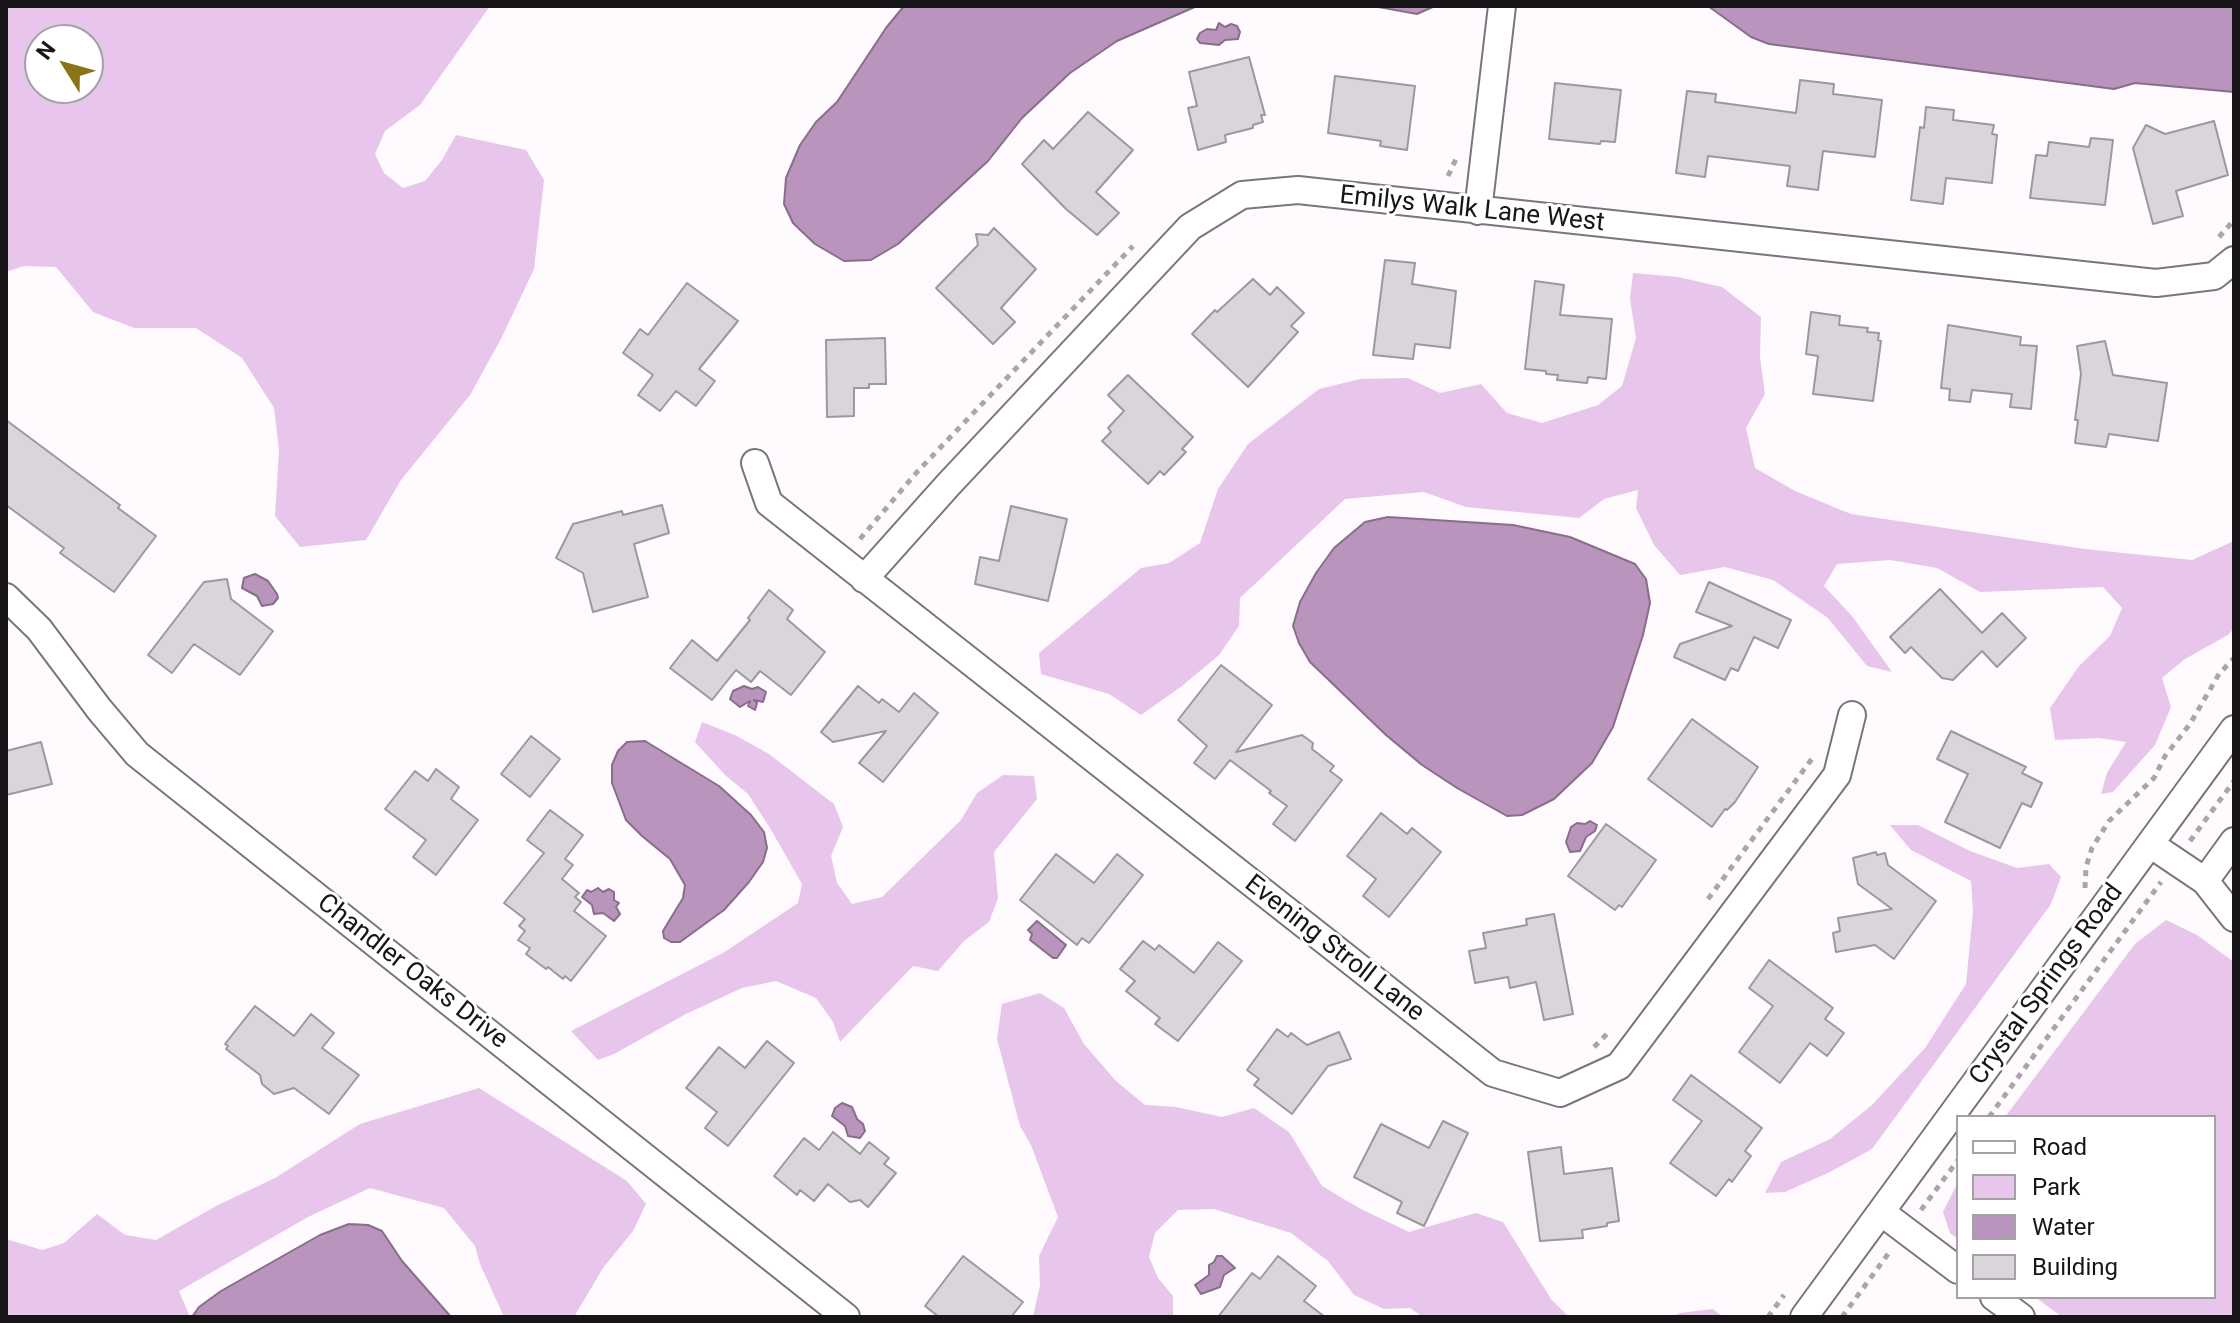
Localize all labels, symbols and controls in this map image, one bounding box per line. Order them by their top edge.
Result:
north arrow [24,24,104,104]
text: N [31,37,61,64]
street label: Emilys Walk Lane West [1338,181,1606,239]
street label: Evening Stroll Lane [1238,869,1430,1029]
street label: Crystal Springs Road [1964,878,2130,1092]
street label: Chandler Oaks Drive [310,888,514,1056]
legend [1956,1115,2216,1299]
text: Road [2032,1133,2087,1161]
text: Park [2032,1173,2080,1201]
text: Water [2032,1213,2095,1241]
text: Building [2032,1253,2118,1281]

